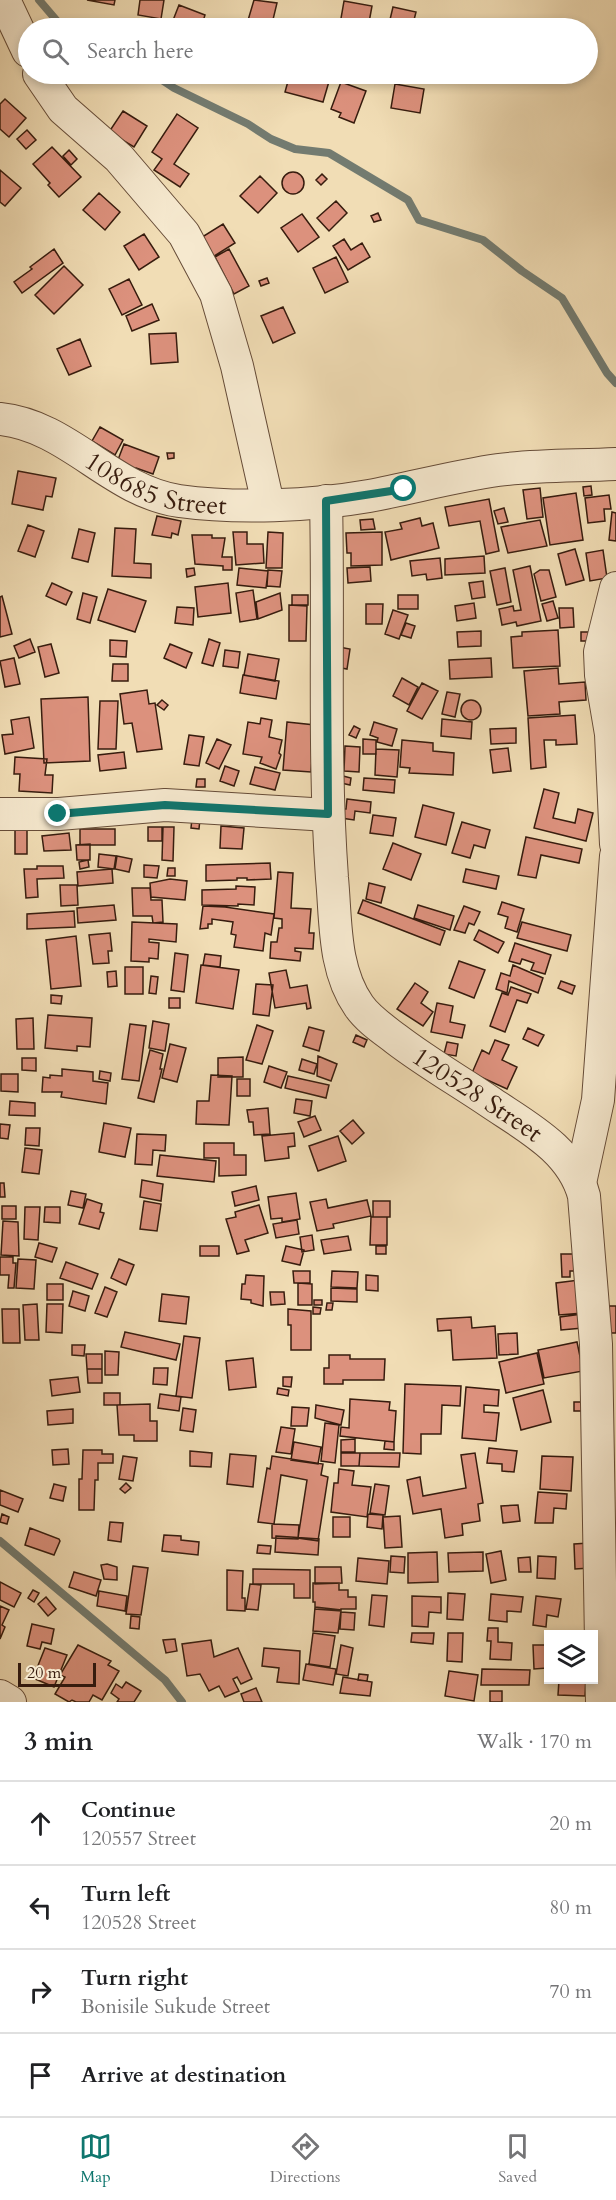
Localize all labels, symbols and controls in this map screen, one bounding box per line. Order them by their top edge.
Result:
search box [18,18,598,84]
icon: search [39,35,72,68]
text: Search here [87,36,194,66]
street label: 108685 Street [78,443,228,523]
route start [390,475,416,501]
route end [44,800,70,826]
street label: 120528 Street [405,1039,550,1150]
map controls [544,1630,598,1684]
button: layers [544,1630,598,1684]
scale bar [18,1660,96,1688]
text: 20 m [27,1662,61,1684]
text: 3 min [24,1724,93,1759]
text: Walk · 170 m [477,1728,592,1755]
text: Continue [81,1795,176,1825]
icon: ahead [24,1807,57,1840]
text: 20 m [549,1810,592,1837]
text: 120557 Street [81,1825,196,1852]
text: Turn left [81,1879,170,1909]
icon: left [24,1891,57,1924]
text: 80 m [549,1894,592,1921]
text: 120528 Street [81,1909,196,1936]
text: Turn right [81,1963,188,1993]
icon: right [24,1975,57,2008]
text: 70 m [549,1978,592,2005]
text: Bonisile Sukude Street [81,1993,270,2020]
icon: arrive [24,2059,57,2092]
text: Arrive at destination [81,2060,286,2090]
tab: Map [79,2130,112,2188]
tab: Directions [270,2130,340,2188]
tab: Saved [498,2130,537,2188]

